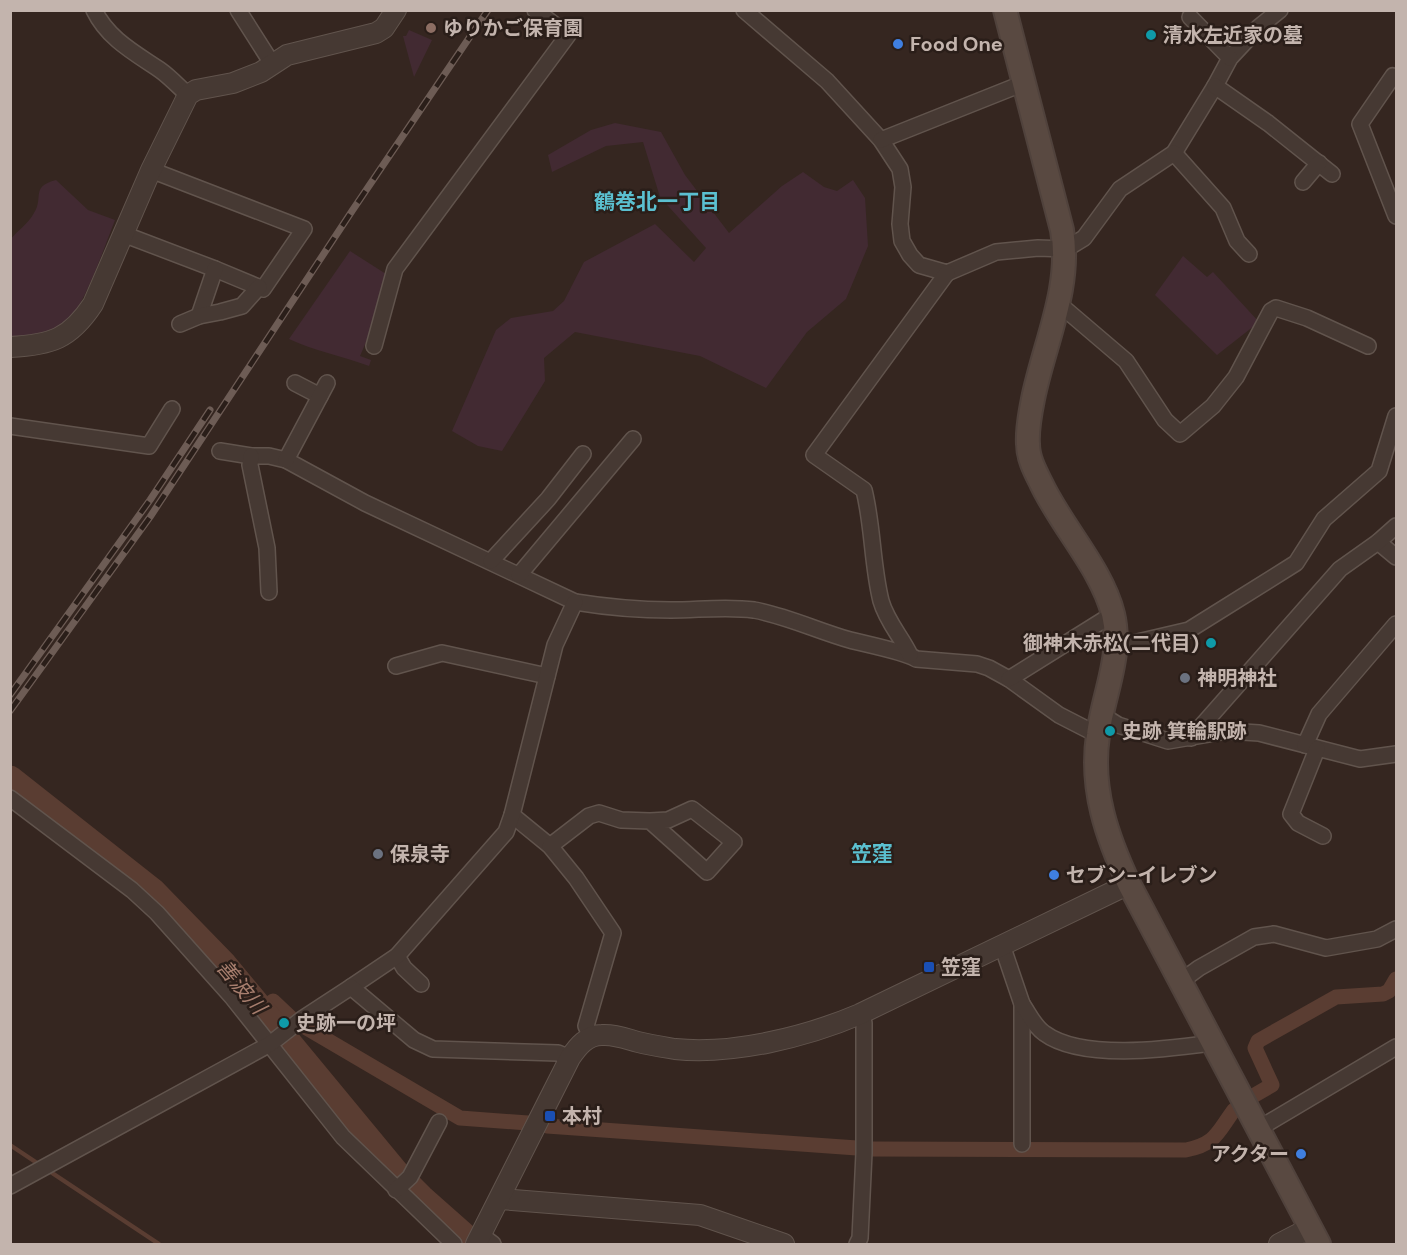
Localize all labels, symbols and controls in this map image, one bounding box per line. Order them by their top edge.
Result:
place label: ゆりかご保育園 [443,15,583,41]
marker: ゆりかご保育園 [424,21,438,35]
place label: 清水左近家の墓 [1163,22,1303,48]
marker: 清水左近家の墓 [1144,28,1158,42]
place label: Food One [910,31,1003,57]
marker: Food One [891,37,905,51]
district label: 鶴巻北一丁目 [594,188,720,216]
place label: 御神木赤松(二代目) [1023,630,1199,656]
marker: 御神木赤松(二代目) [1204,636,1218,650]
place label: 神明神社 [1197,665,1277,691]
marker: 神明神社 [1178,671,1192,685]
place label: 史跡 箕輪駅跡 [1122,718,1247,744]
marker: 史跡 箕輪駅跡 [1103,724,1117,738]
district label: 笠窪 [851,840,893,868]
place label: 保泉寺 [390,841,450,867]
marker: 保泉寺 [371,847,385,861]
place label: セブン-イレブン [1066,862,1218,888]
marker: セブン-イレブン [1047,868,1061,882]
water label: 善波川 [210,954,273,1022]
place label: 笠窪 [941,954,981,980]
marker: 笠窪 [922,960,936,974]
place label: 史跡一の坪 [296,1010,396,1036]
marker: 史跡一の坪 [277,1016,291,1030]
place label: 本村 [562,1103,602,1129]
marker: 本村 [543,1109,557,1123]
place label: アクター [1211,1141,1289,1167]
marker: アクター [1294,1147,1308,1161]

